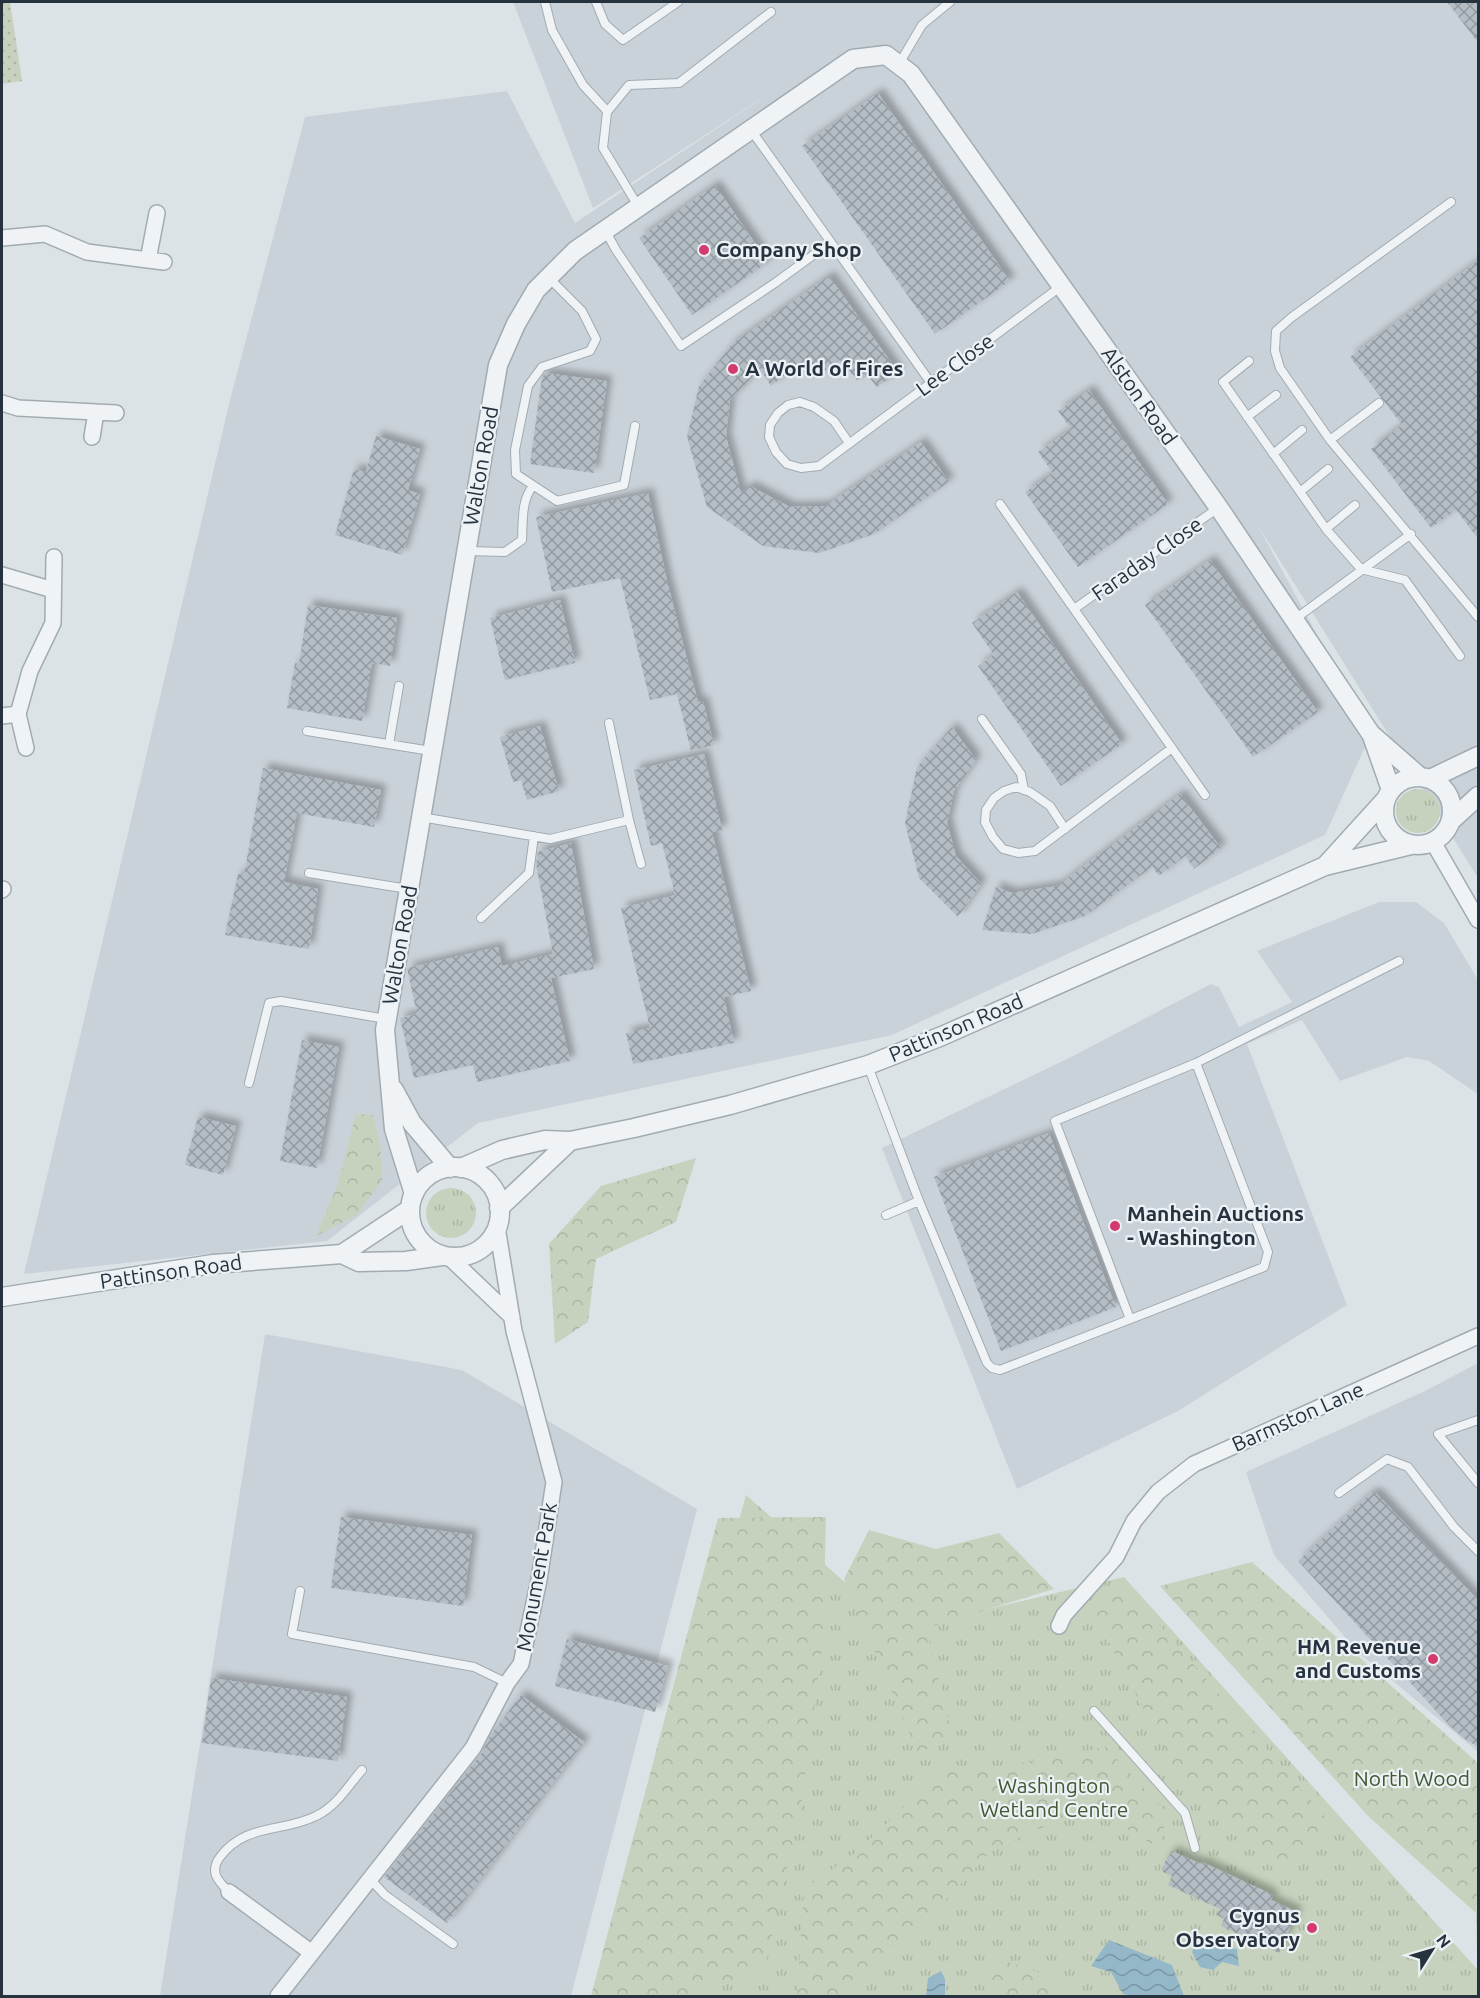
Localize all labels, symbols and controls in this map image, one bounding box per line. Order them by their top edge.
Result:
place label: Company Shop [716,237,862,261]
marker: Company Shop [697,243,711,257]
street label: Lee Close [911,328,998,400]
street label: Alston Road [1097,342,1182,449]
place label: A World of Fires [745,356,904,380]
marker: A World of Fires [726,362,740,376]
street label: Walton Road [458,404,502,527]
street label: Faraday Close [1087,511,1206,605]
street label: Walton Road [377,883,421,1006]
street label: Pattinson Road [885,988,1026,1066]
place label: Manhein Auctions - Washington [1127,1201,1304,1249]
marker: Manhein Auctions - Washington [1108,1219,1122,1233]
street label: Pattinson Road [98,1249,244,1293]
street label: Barmston Lane [1228,1376,1367,1456]
street label: Monument Park [511,1500,561,1653]
place label: HM Revenue and Customs [1295,1634,1421,1682]
marker: HM Revenue and Customs [1426,1652,1440,1666]
park label: North Wood [1354,1766,1470,1790]
park label: Washington Wetland Centre [980,1773,1128,1821]
place label: Cygnus Observatory [1175,1903,1300,1951]
north arrow [1402,1920,1462,1980]
marker: Cygnus Observatory [1305,1921,1319,1935]
text: N [1433,1931,1455,1951]

